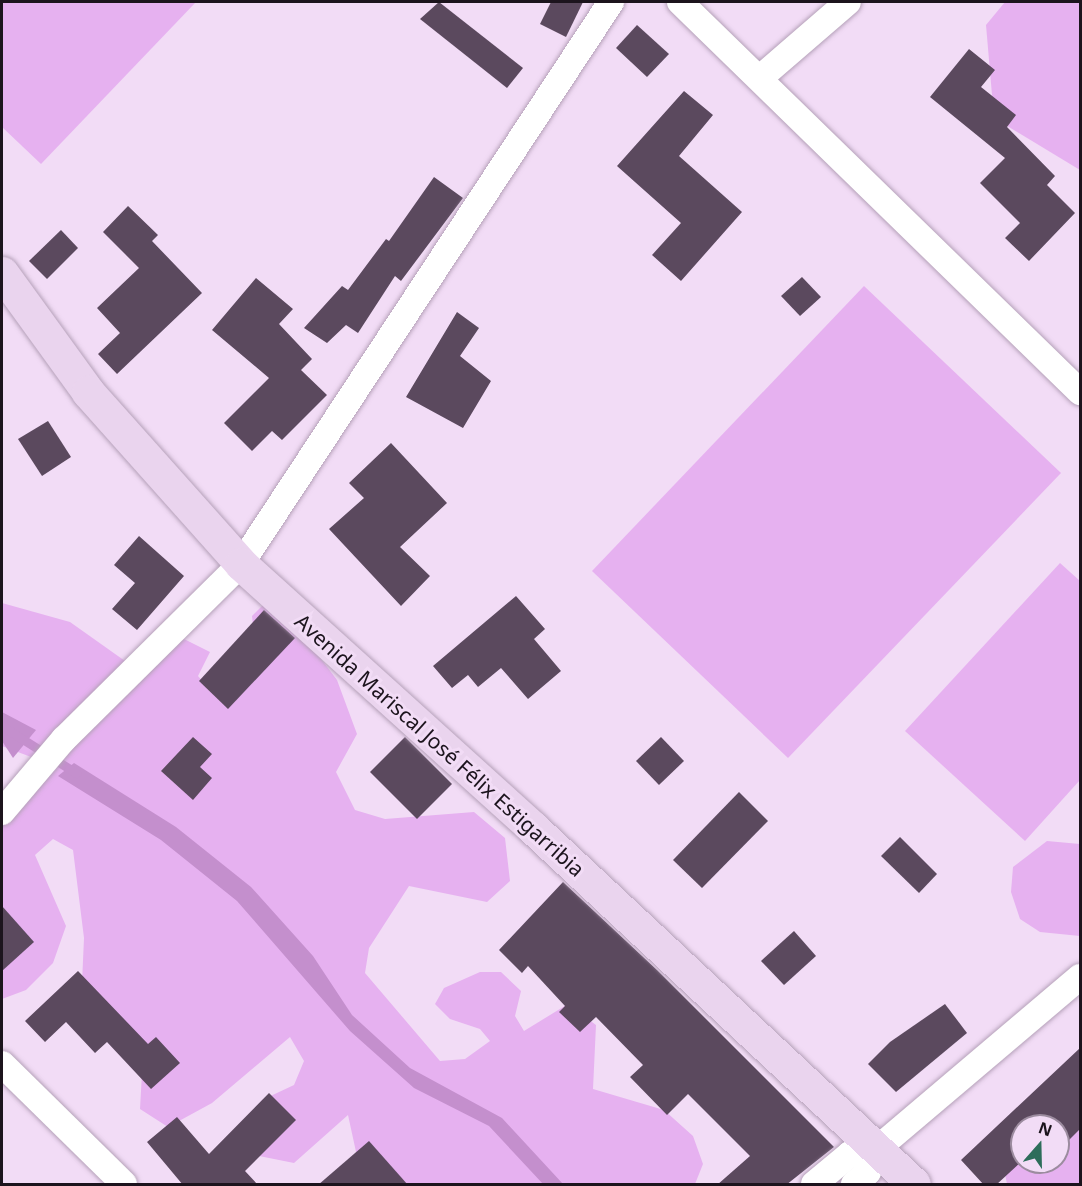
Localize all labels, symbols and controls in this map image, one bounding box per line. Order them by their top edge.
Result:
street label: Avenida Mariscal José Félix Estigarribia [290,608,590,882]
north arrow [1010,1114,1070,1174]
text: N [1036,1116,1055,1142]

